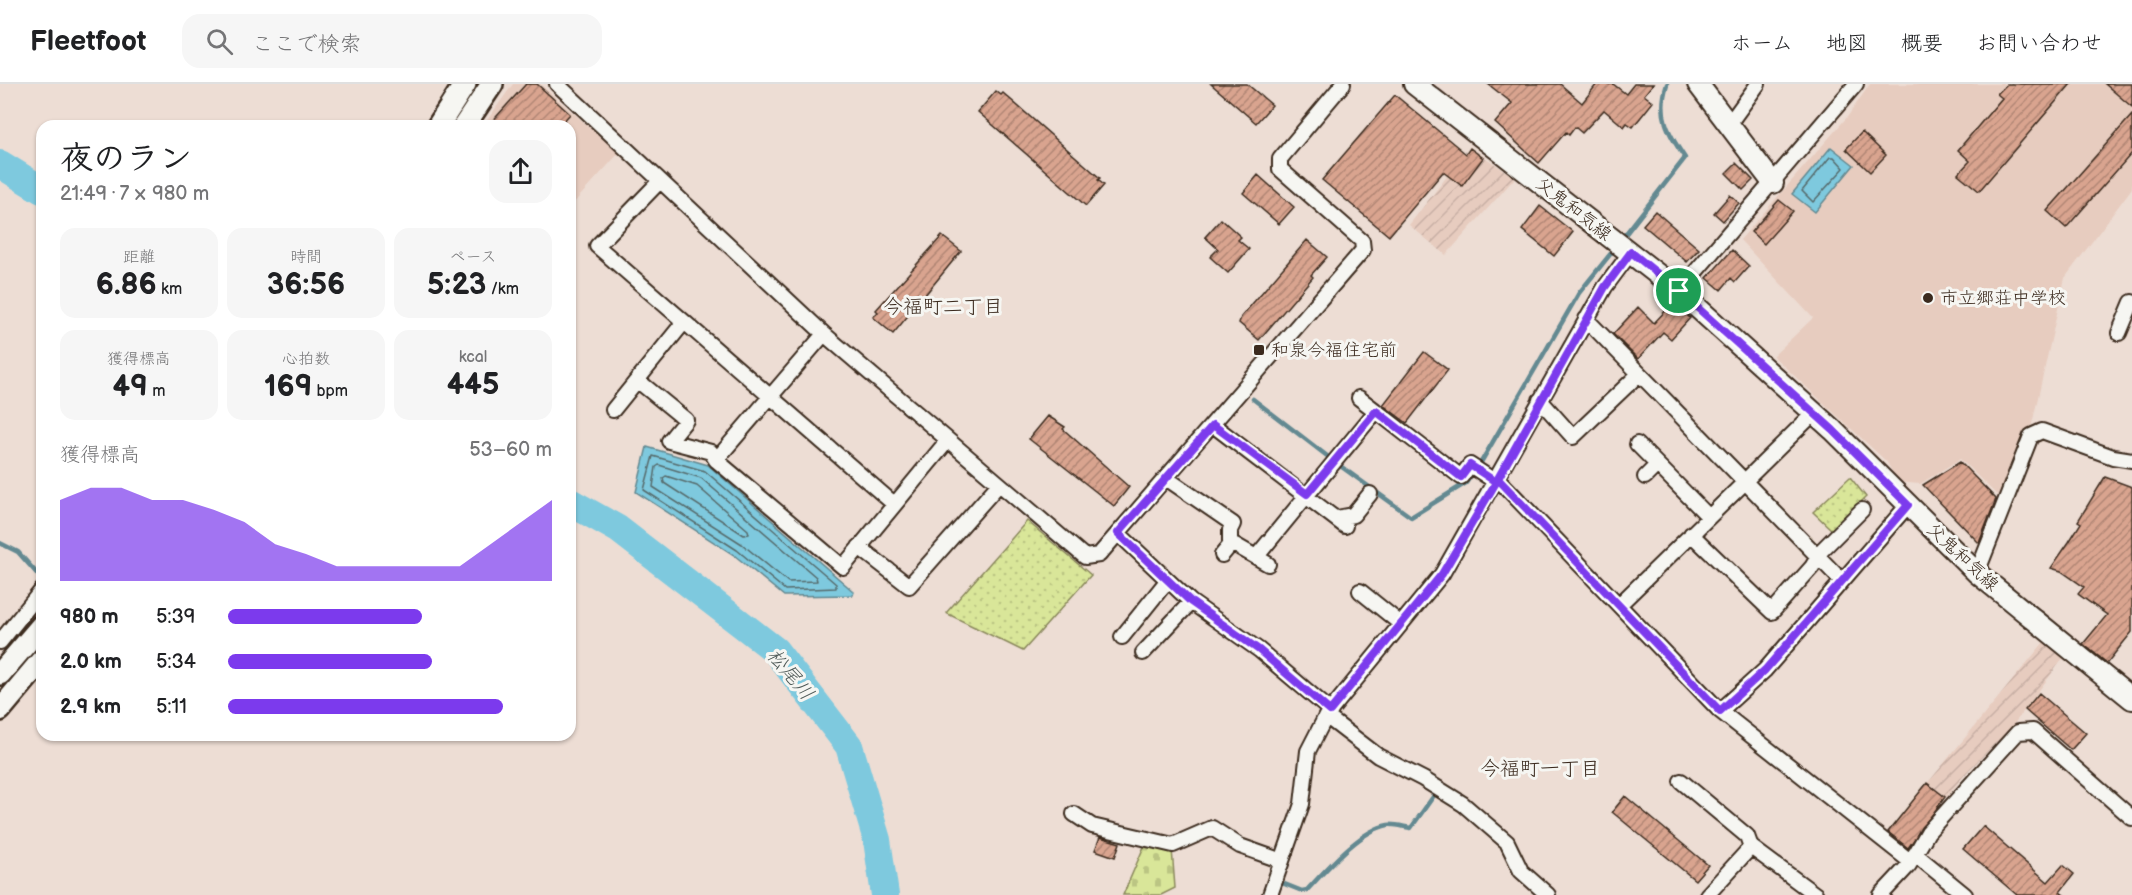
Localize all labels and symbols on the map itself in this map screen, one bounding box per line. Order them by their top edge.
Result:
street label: 父鬼和気線 [1532,173,1616,245]
pin [1653,265,1704,316]
place label: 市立郷荘中学校 [1940,288,2066,309]
marker: 市立郷荘中学校 [1921,291,1935,305]
district label: 今福町二丁目 [883,295,1003,319]
place label: 和泉今福住宅前 [1271,340,1397,361]
marker: 和泉今福住宅前 [1252,343,1266,357]
street label: 父鬼和気線 [1923,519,2003,596]
water label: 松尾川 [762,644,819,705]
district label: 今福町一丁目 [1480,757,1600,781]

